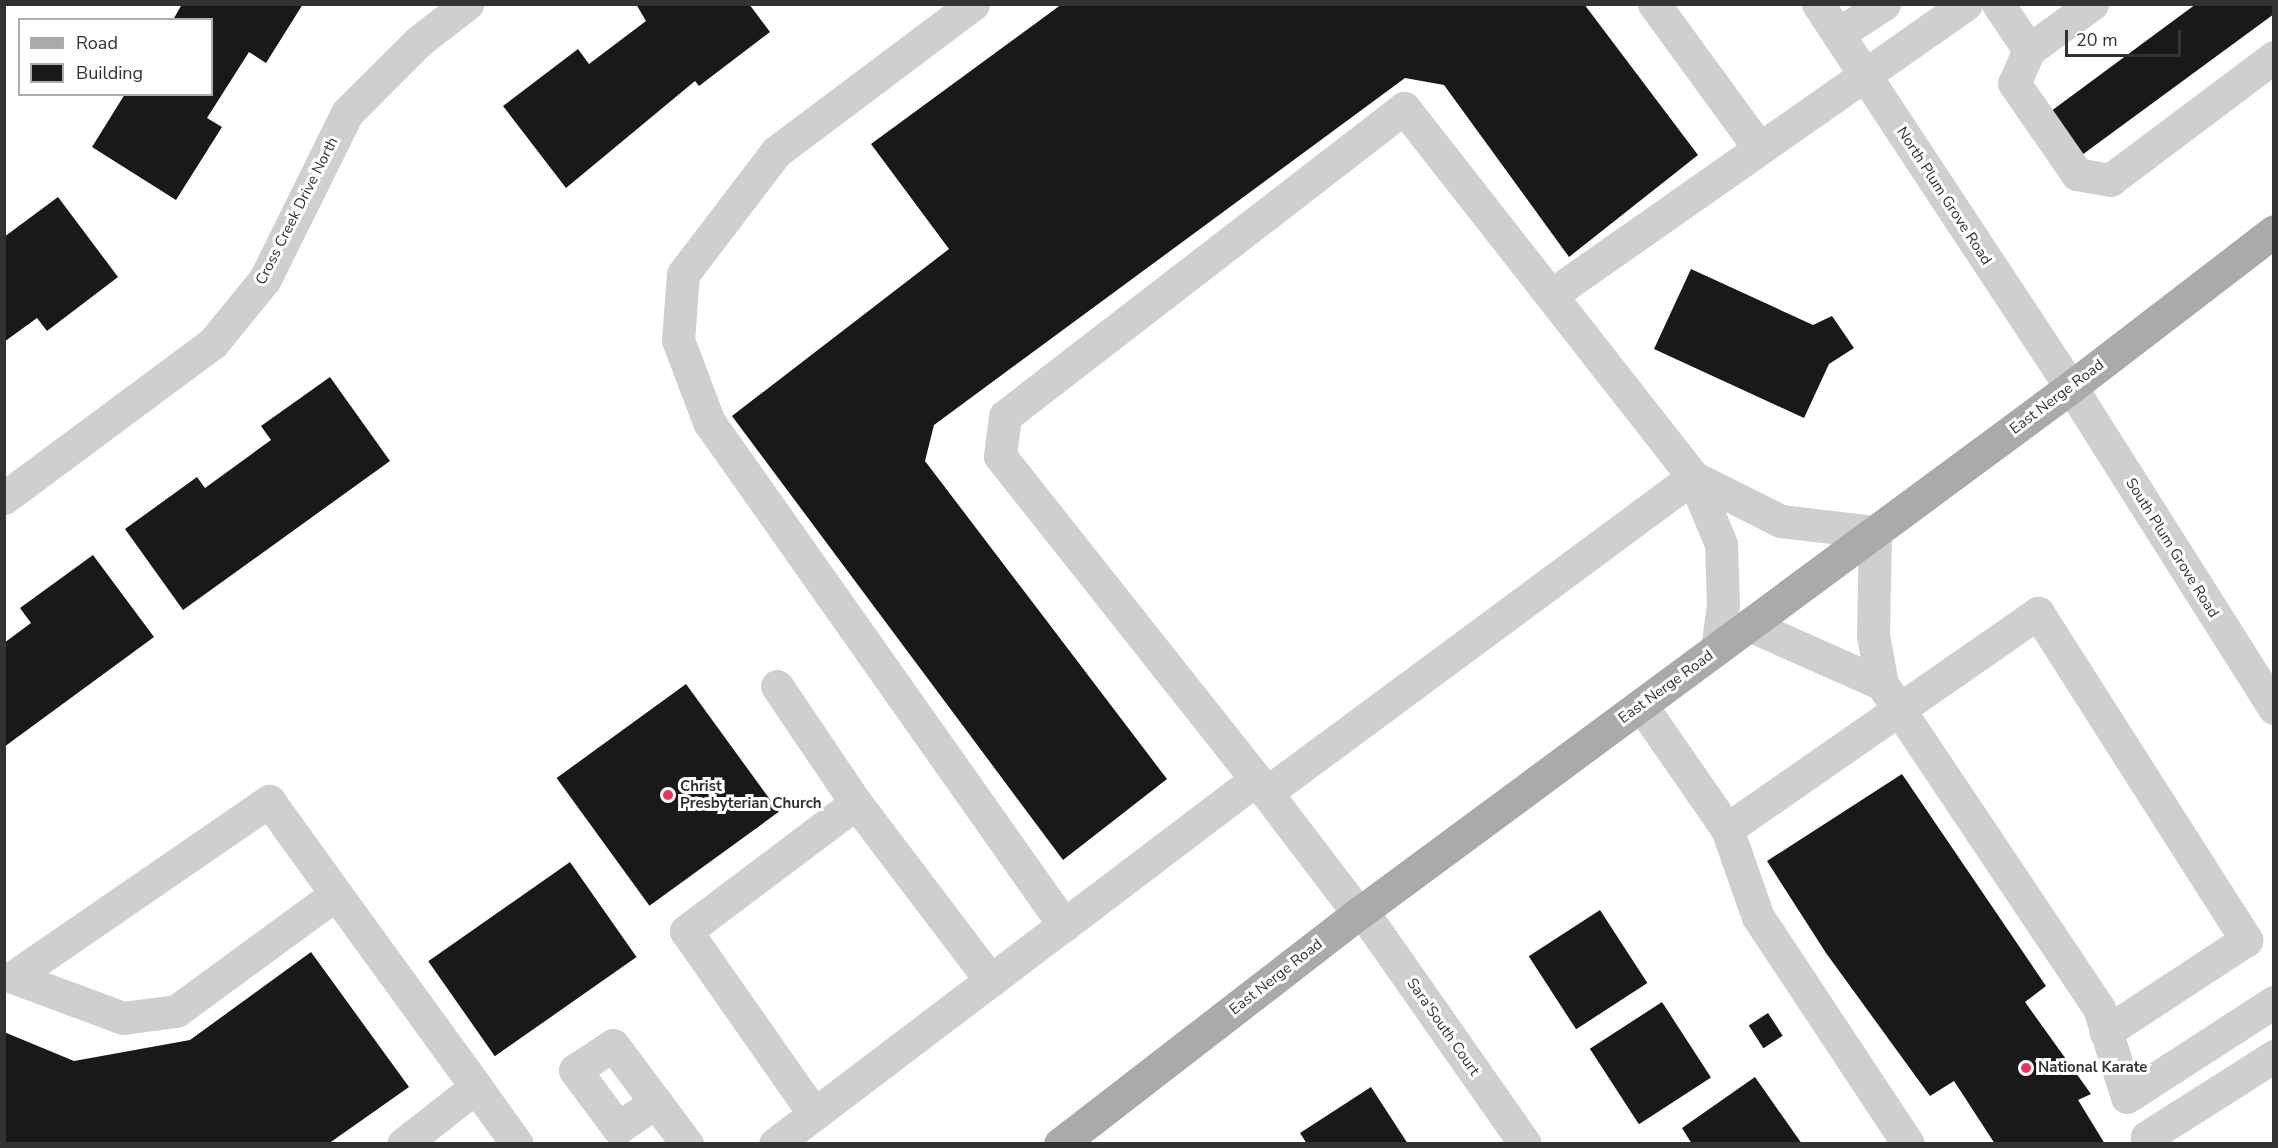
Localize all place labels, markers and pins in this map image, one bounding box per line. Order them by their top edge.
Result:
place label: Christ Presbyterian Church [680,777,822,812]
marker: Christ Presbyterian Church [661,788,675,802]
place label: National Karate [2038,1059,2147,1077]
marker: National Karate [2019,1061,2033,1075]

